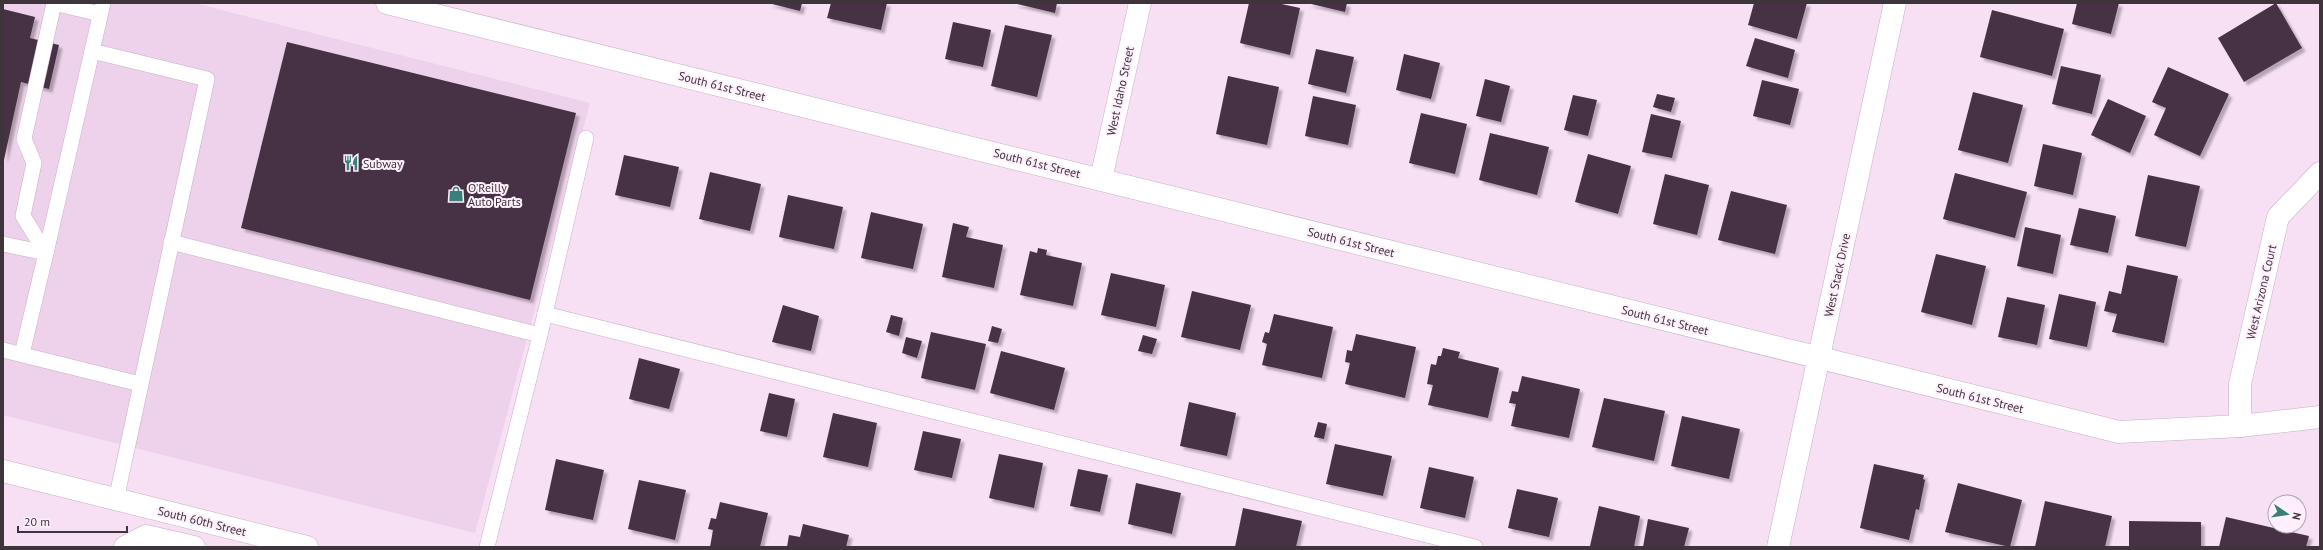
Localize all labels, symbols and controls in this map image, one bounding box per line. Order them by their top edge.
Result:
street label: West Idaho Street [1103,45,1137,137]
street label: South 61st Street [677,68,767,104]
street label: South 61st Street [992,145,1082,181]
restaurant icon: Subway [342,154,360,172]
place label: Subway [363,156,403,171]
place label: O'Reilly Auto Parts [468,180,521,209]
shop icon: O'Reilly Auto Parts [447,185,465,203]
street label: South 61st Street [1306,224,1396,260]
street label: West Stack Drive [1821,232,1853,318]
street label: West Arizona Court [2243,243,2279,341]
street label: South 61st Street [1620,302,1710,338]
street label: South 61st Street [1935,380,2025,416]
north arrow [2267,494,2307,534]
street label: South 60th Street [156,503,248,539]
scale bar [18,508,127,534]
text: N [2289,511,2304,521]
text: 20 m [24,514,50,529]

